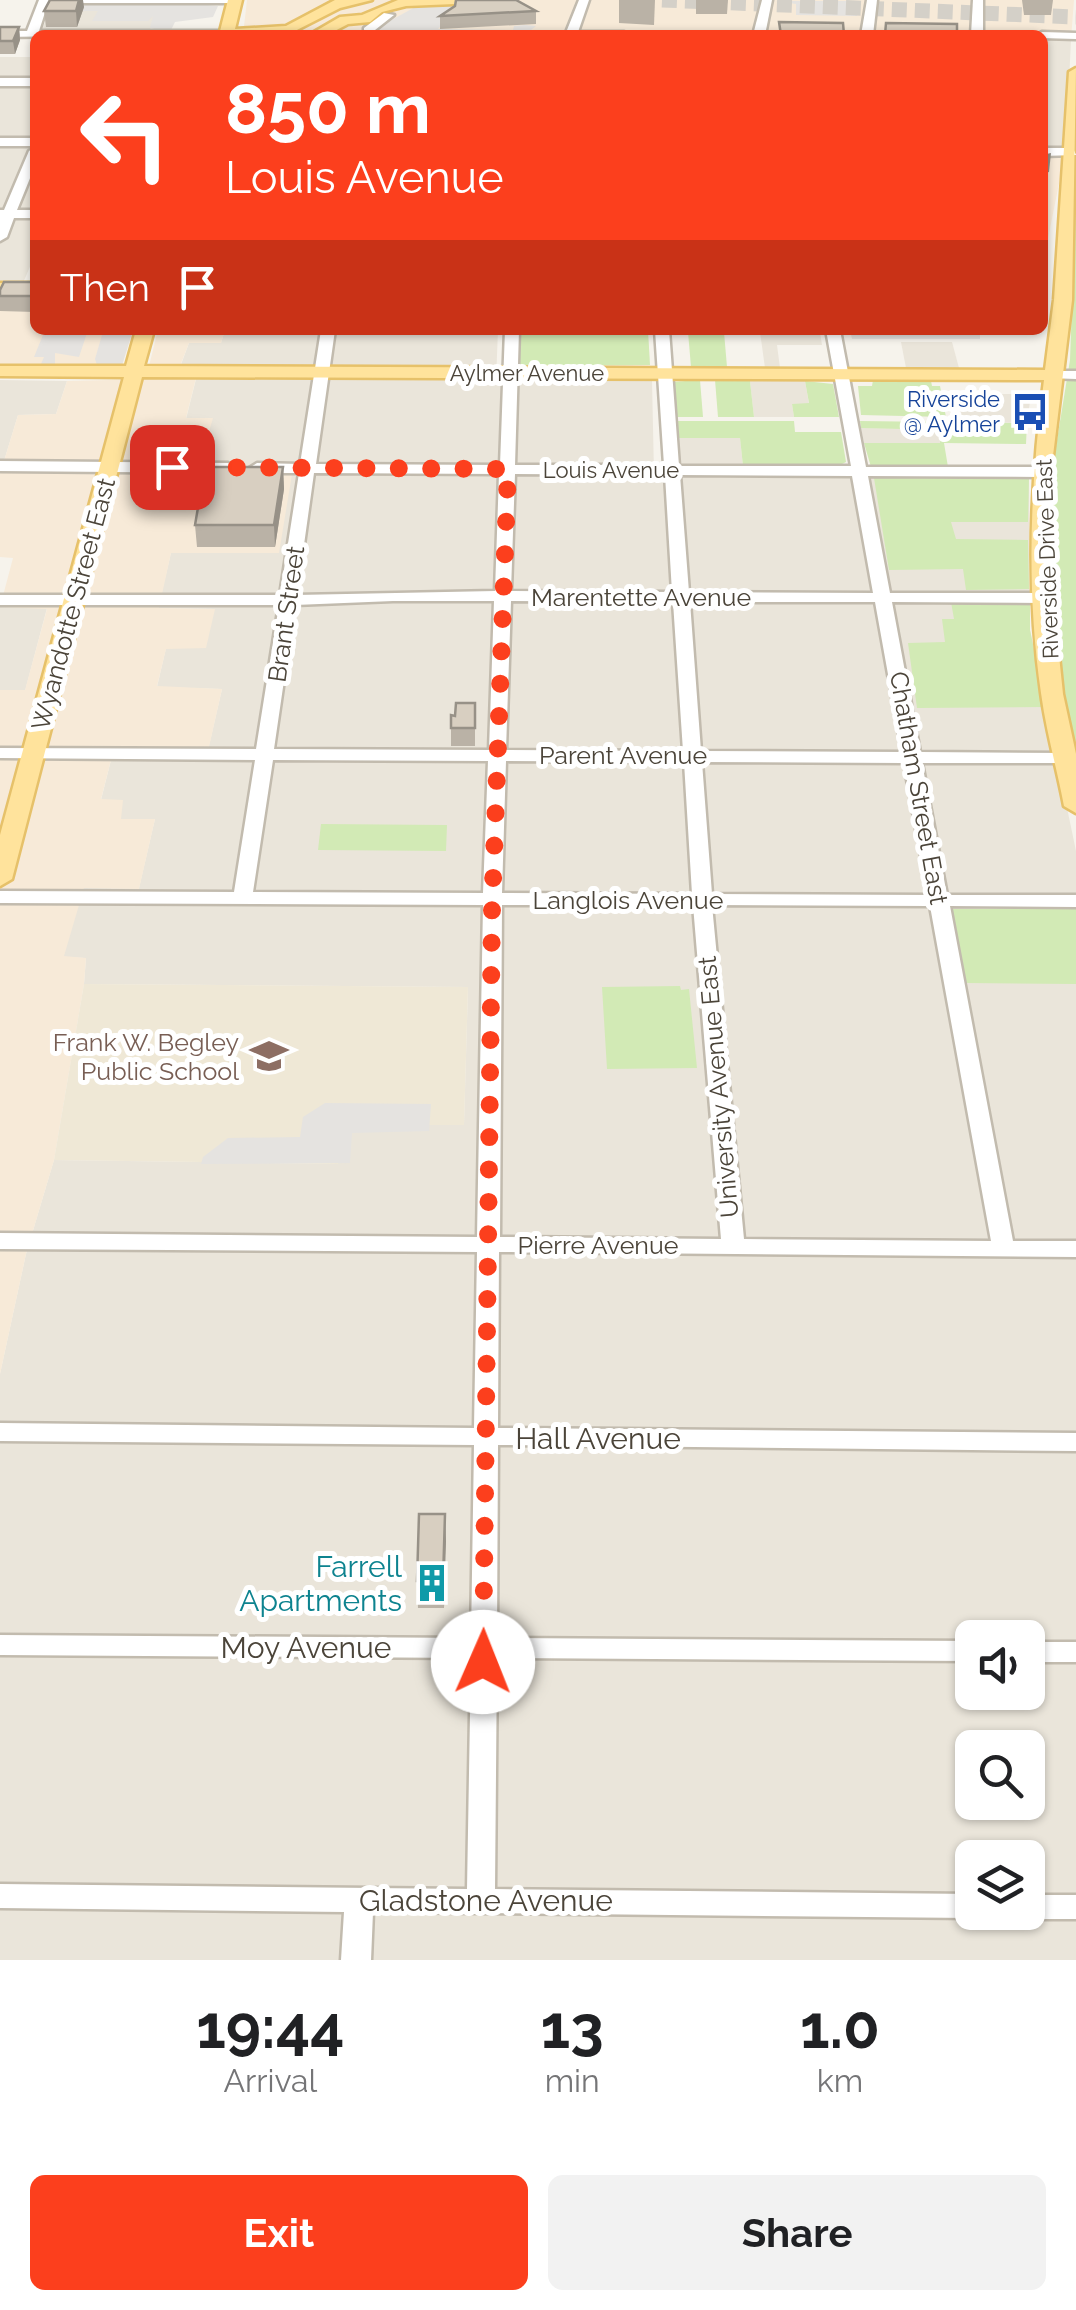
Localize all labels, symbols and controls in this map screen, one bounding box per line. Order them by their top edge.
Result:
text: 850 m [225,67,431,149]
icon: left [60,70,190,200]
text: Louis Avenue [225,151,504,204]
icon: arrive [170,260,225,315]
text: Then [60,265,150,310]
street label: Aylmer Avenue [450,360,604,386]
place label: Riverside @ Aylmer [904,386,1000,437]
bus stop icon: Riverside @ Aylmer [1009,391,1051,433]
pin [130,425,215,510]
icon: arrive [145,440,200,495]
street label: Louis Avenue [543,457,679,483]
street label: Riverside Drive East [1030,458,1063,659]
street label: Wyandotte Street East [25,474,121,733]
street label: Brant Street [262,543,311,684]
street label: Marentette Avenue [531,582,751,612]
street label: Chatham Street East [884,669,954,907]
street label: Parent Avenue [539,740,707,770]
street label: Langlois Avenue [533,885,723,915]
street label: University Avenue East [692,954,744,1219]
place label: Frank W. Begley Public School [53,1027,239,1086]
school or university icon: Frank W. Begley Public School [248,1035,290,1077]
street label: Pierre Avenue [518,1230,678,1260]
street label: Hall Avenue [515,1421,681,1456]
place label: Farrell Apartments [239,1549,403,1618]
building icon: Farrell Apartments [411,1562,453,1604]
position arrow [431,1610,535,1714]
map controls [955,1620,1045,1930]
button: sound [955,1620,1045,1710]
street label: Moy Avenue [221,1630,391,1665]
button: search [955,1730,1045,1820]
button: layers [955,1840,1045,1930]
street label: Gladstone Avenue [359,1883,613,1918]
text: 19:44 [196,1992,344,2062]
text: 13 [541,1992,604,2062]
text: 1.0 [800,1992,880,2062]
text: Arrival [223,2062,317,2099]
text: min [545,2062,600,2099]
text: km [817,2062,863,2099]
button: Exit [30,2175,528,2290]
button: Share [548,2175,1046,2290]

